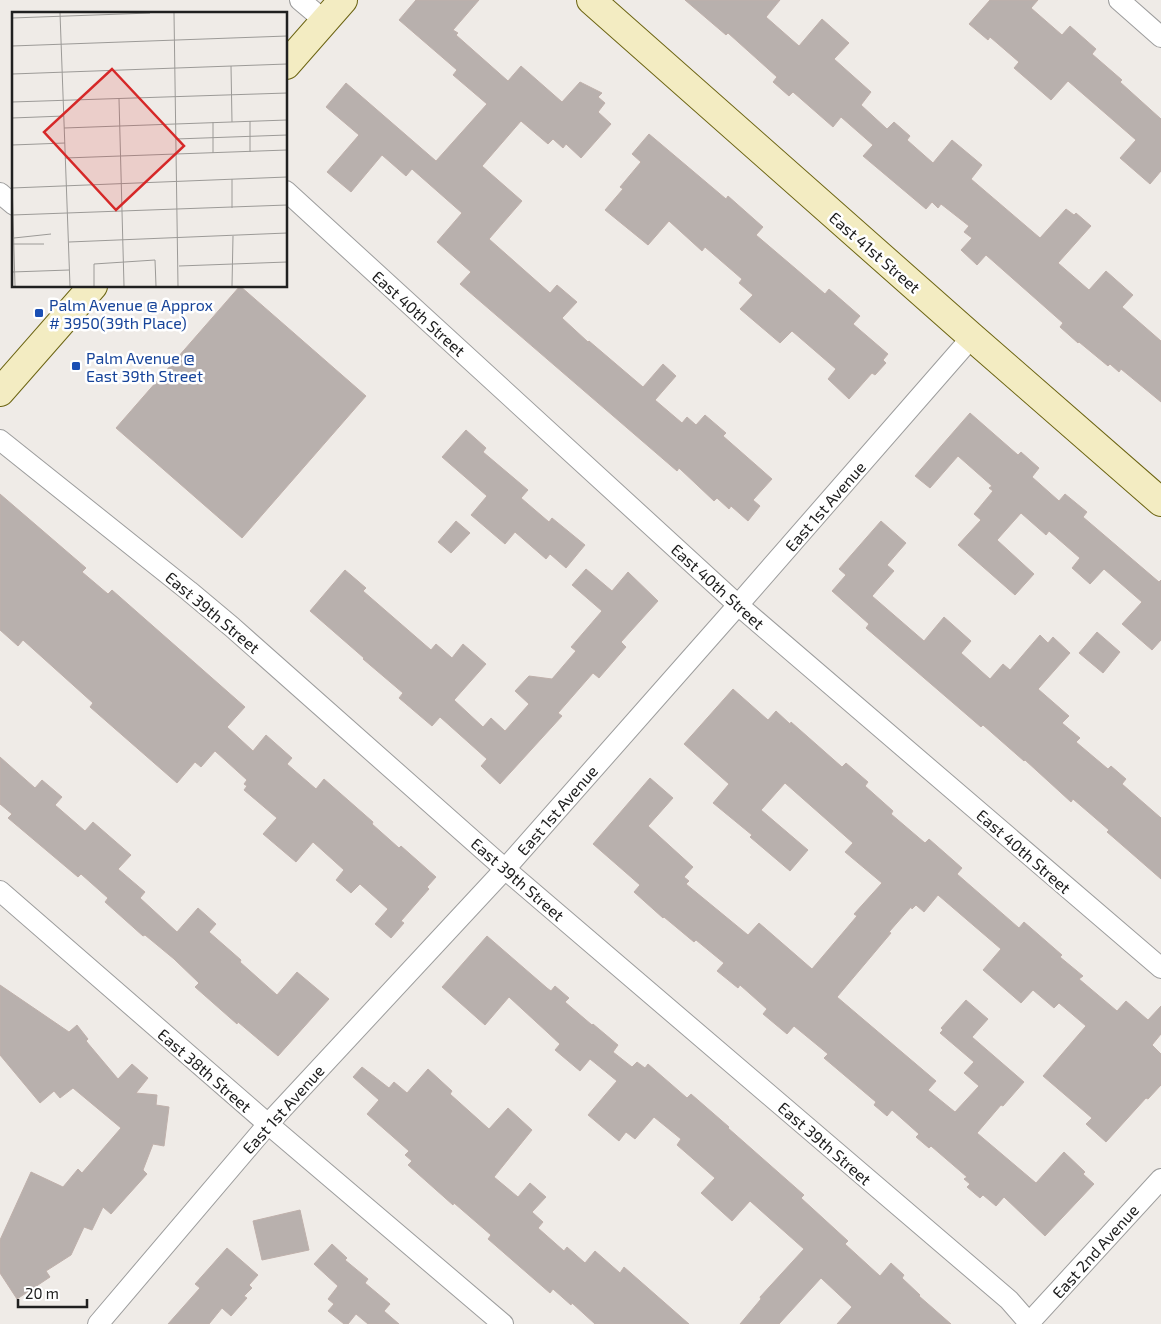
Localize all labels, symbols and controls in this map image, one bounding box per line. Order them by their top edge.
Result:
inset map [12,12,288,288]
street label: East 41st Street [826,207,924,297]
street label: East 40th Street [369,266,469,360]
place label: Palm Avenue @ Approx # 3950(39th Place) [49,295,214,332]
marker: Palm Avenue @ Approx # 3950(39th Place) [33,307,45,319]
place label: Palm Avenue @ East 39th Street [86,348,203,385]
marker: Palm Avenue @ East 39th Street [70,360,82,372]
street label: East 1st Avenue [781,457,869,555]
street label: East 40th Street [668,539,768,633]
street label: East 39th Street [162,567,264,657]
street label: East 1st Avenue [513,761,601,859]
street label: East 40th Street [973,805,1075,897]
street label: East 39th Street [468,833,568,925]
street label: East 38th Street [154,1024,256,1116]
street label: East 1st Avenue [238,1061,328,1157]
street label: East 39th Street [775,1097,875,1189]
street label: East 2nd Avenue [1048,1200,1142,1302]
scale bar [18,1276,86,1308]
text: 20 m [25,1284,59,1302]

